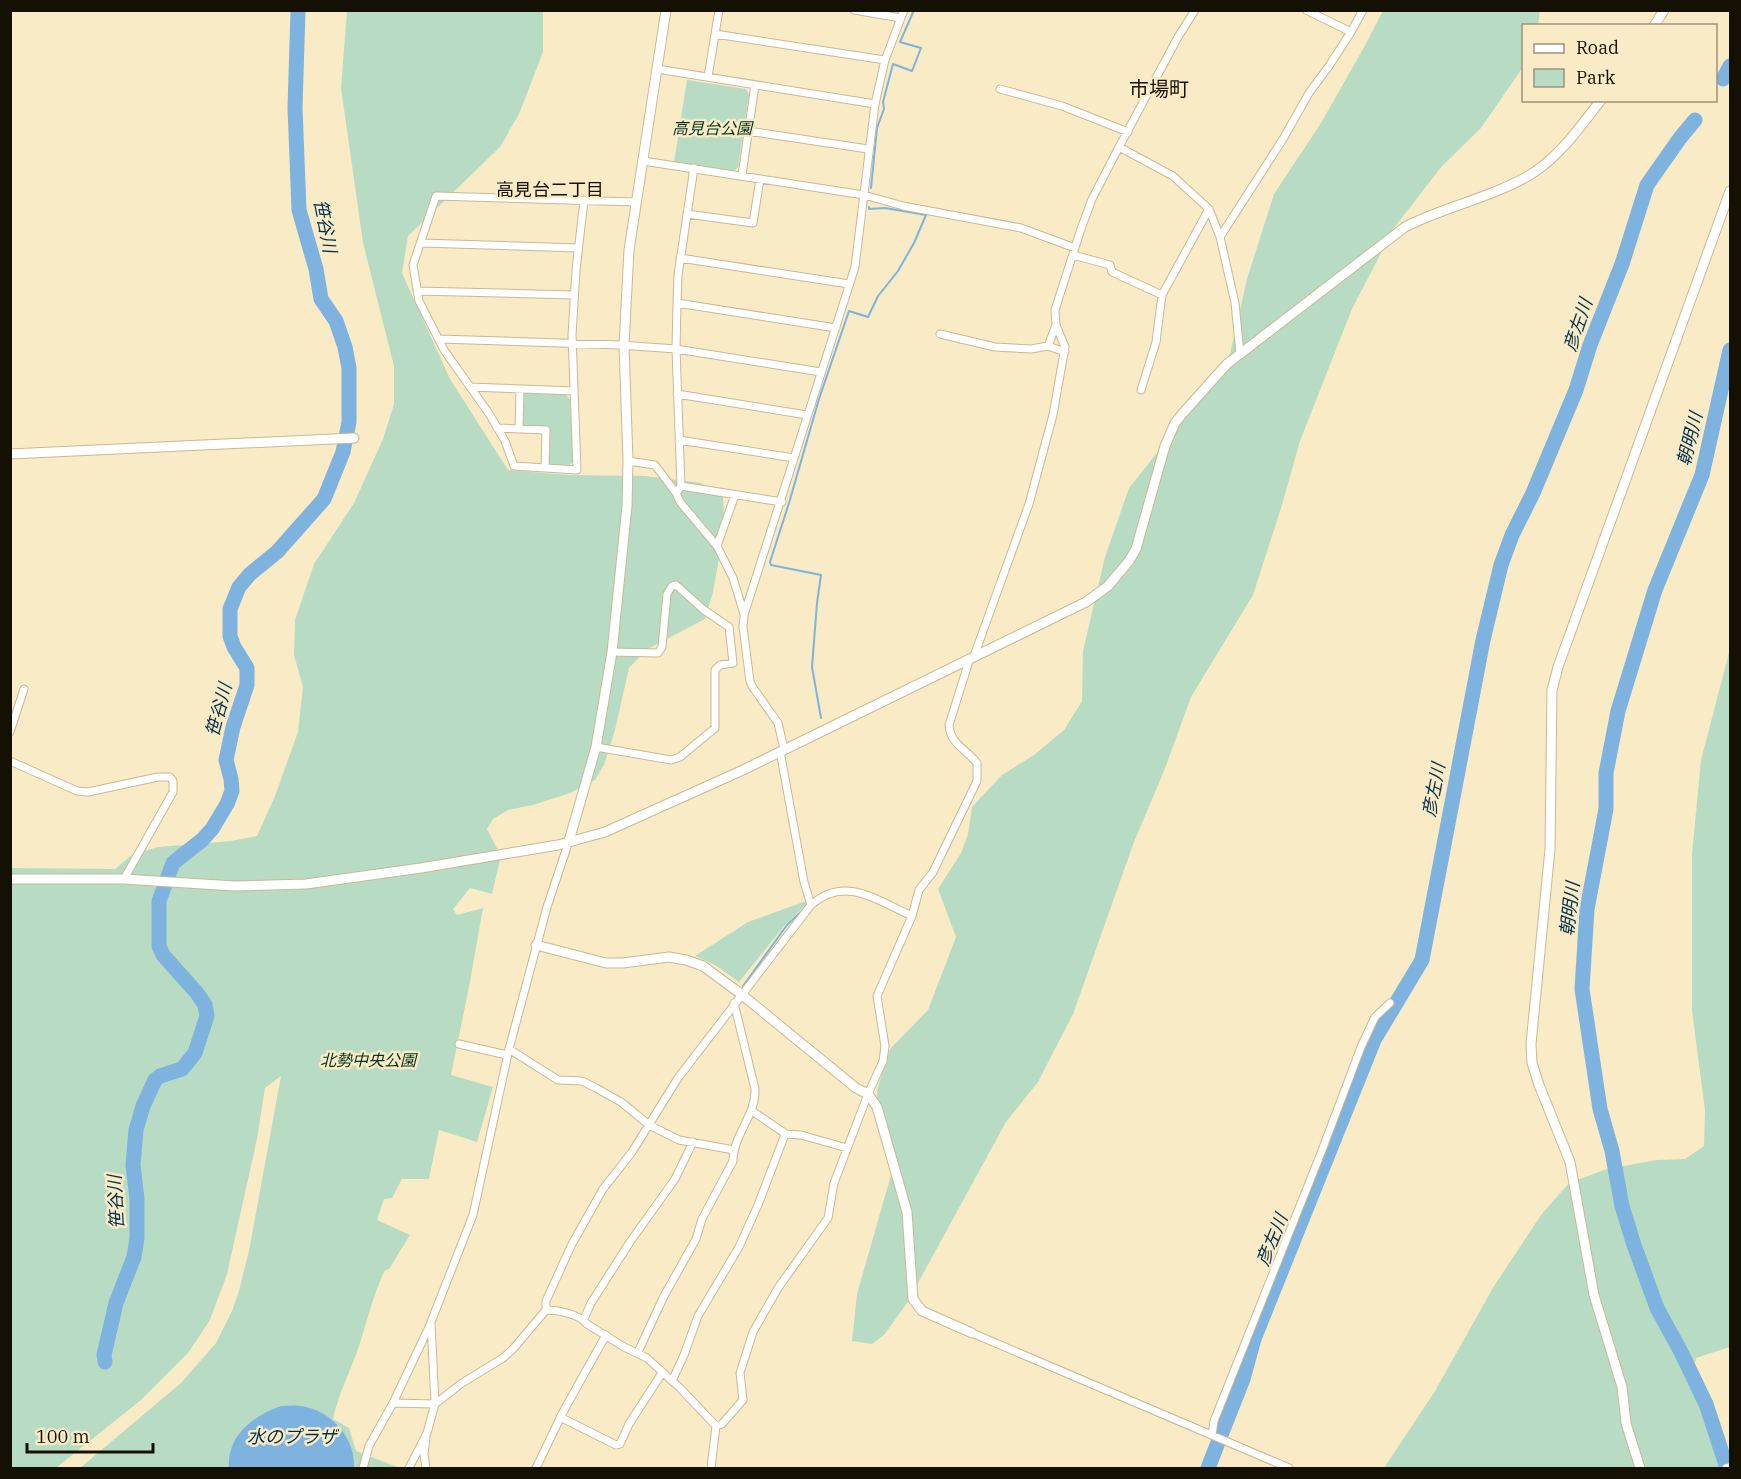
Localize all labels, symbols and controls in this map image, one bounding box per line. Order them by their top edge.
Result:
legend [1522,24,1717,102]
text: Road [1576,36,1619,59]
text: Park [1576,66,1616,89]
district label: 市場町 [1129,75,1189,102]
park label: 高見台公園 [672,118,754,138]
district label: 高見台二丁目 [496,178,604,201]
water label: 笹谷川 [309,197,342,257]
water label: 彦左川 [1558,294,1598,354]
water label: 朝明川 [1672,408,1708,468]
water label: 笹谷川 [200,679,237,739]
water label: 彦左川 [1417,759,1450,819]
water label: 朝明川 [1555,879,1584,937]
park label: 北勢中央公園 [320,1050,418,1070]
water label: 笹谷川 [102,1172,128,1230]
water label: 彦左川 [1251,1209,1293,1269]
scale bar [27,1416,153,1454]
text: 100 m [36,1425,90,1448]
water label: 水のプラザ [247,1425,340,1448]

